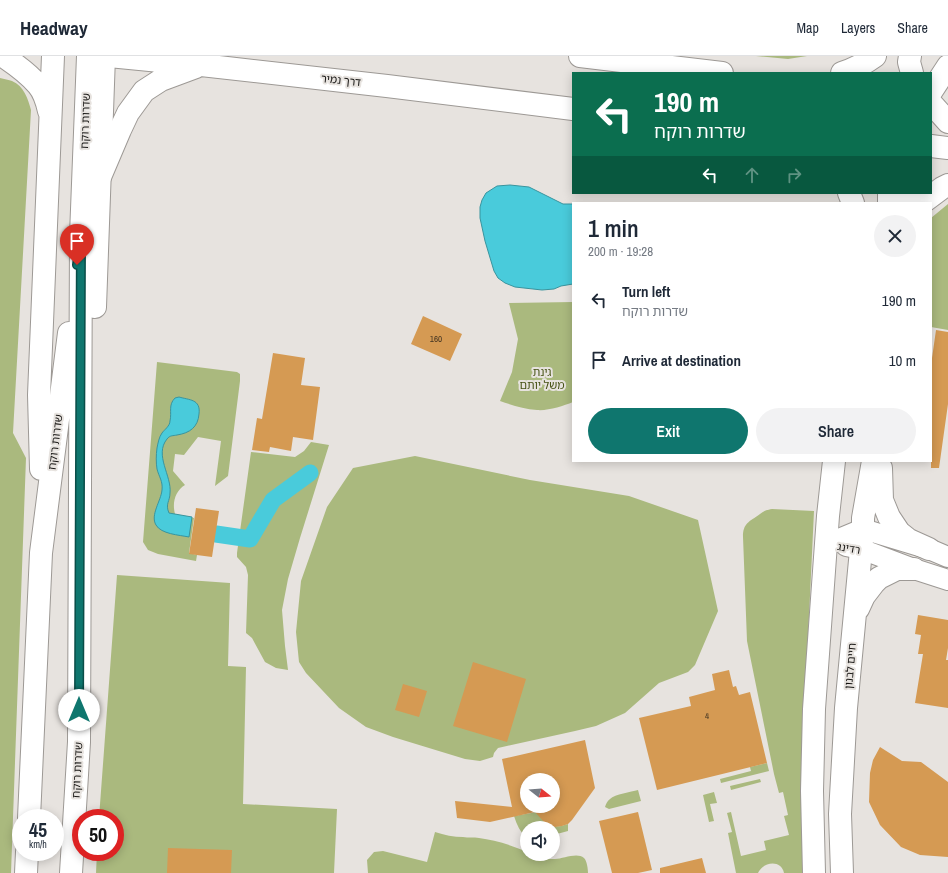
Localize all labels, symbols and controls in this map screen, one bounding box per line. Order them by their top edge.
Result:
text: Headway [20,15,88,41]
text: Map [797,19,819,37]
text: Layers [841,19,875,37]
text: Share [897,19,928,37]
street label: דרך נמיר [320,71,362,89]
text: 190 m [654,83,719,121]
icon: left [588,88,640,140]
street label: שדרות רוקח [77,93,93,149]
text: שדרות רוקח [654,119,746,144]
icon: left [699,164,721,186]
icon: ahead [741,164,763,186]
icon: right [783,164,805,186]
text: 1 min [588,212,639,244]
button: close [874,215,916,257]
pin [60,224,94,265]
icon: arrive [66,230,88,252]
text: 200 m · 19:28 [588,243,653,260]
text: Turn left [622,281,670,302]
icon: left [588,289,610,311]
text: 190 m [882,290,916,311]
text: שדרות רוקח [622,303,688,320]
house number: 160 [430,333,442,345]
icon: arrive [588,349,610,371]
text: Arrive at destination [622,350,741,371]
text: 10 m [889,350,916,371]
park label: גינת משל יותם [519,365,565,392]
button: Exit [588,408,748,454]
button: Share [756,408,916,454]
street label: שדרות רוקח [45,413,65,471]
street label: רדינג [836,539,862,557]
street label: חיים לבנון [841,642,859,690]
position arrow [58,689,100,731]
house number: 4 [705,710,709,722]
street label: שדרות רוקח [69,742,85,798]
north arrow [520,773,560,813]
map controls [520,773,560,861]
speed limit sign: 50 [72,809,124,861]
text: 45 [29,816,47,843]
button: sound [520,821,560,861]
text: km/h [29,838,47,851]

